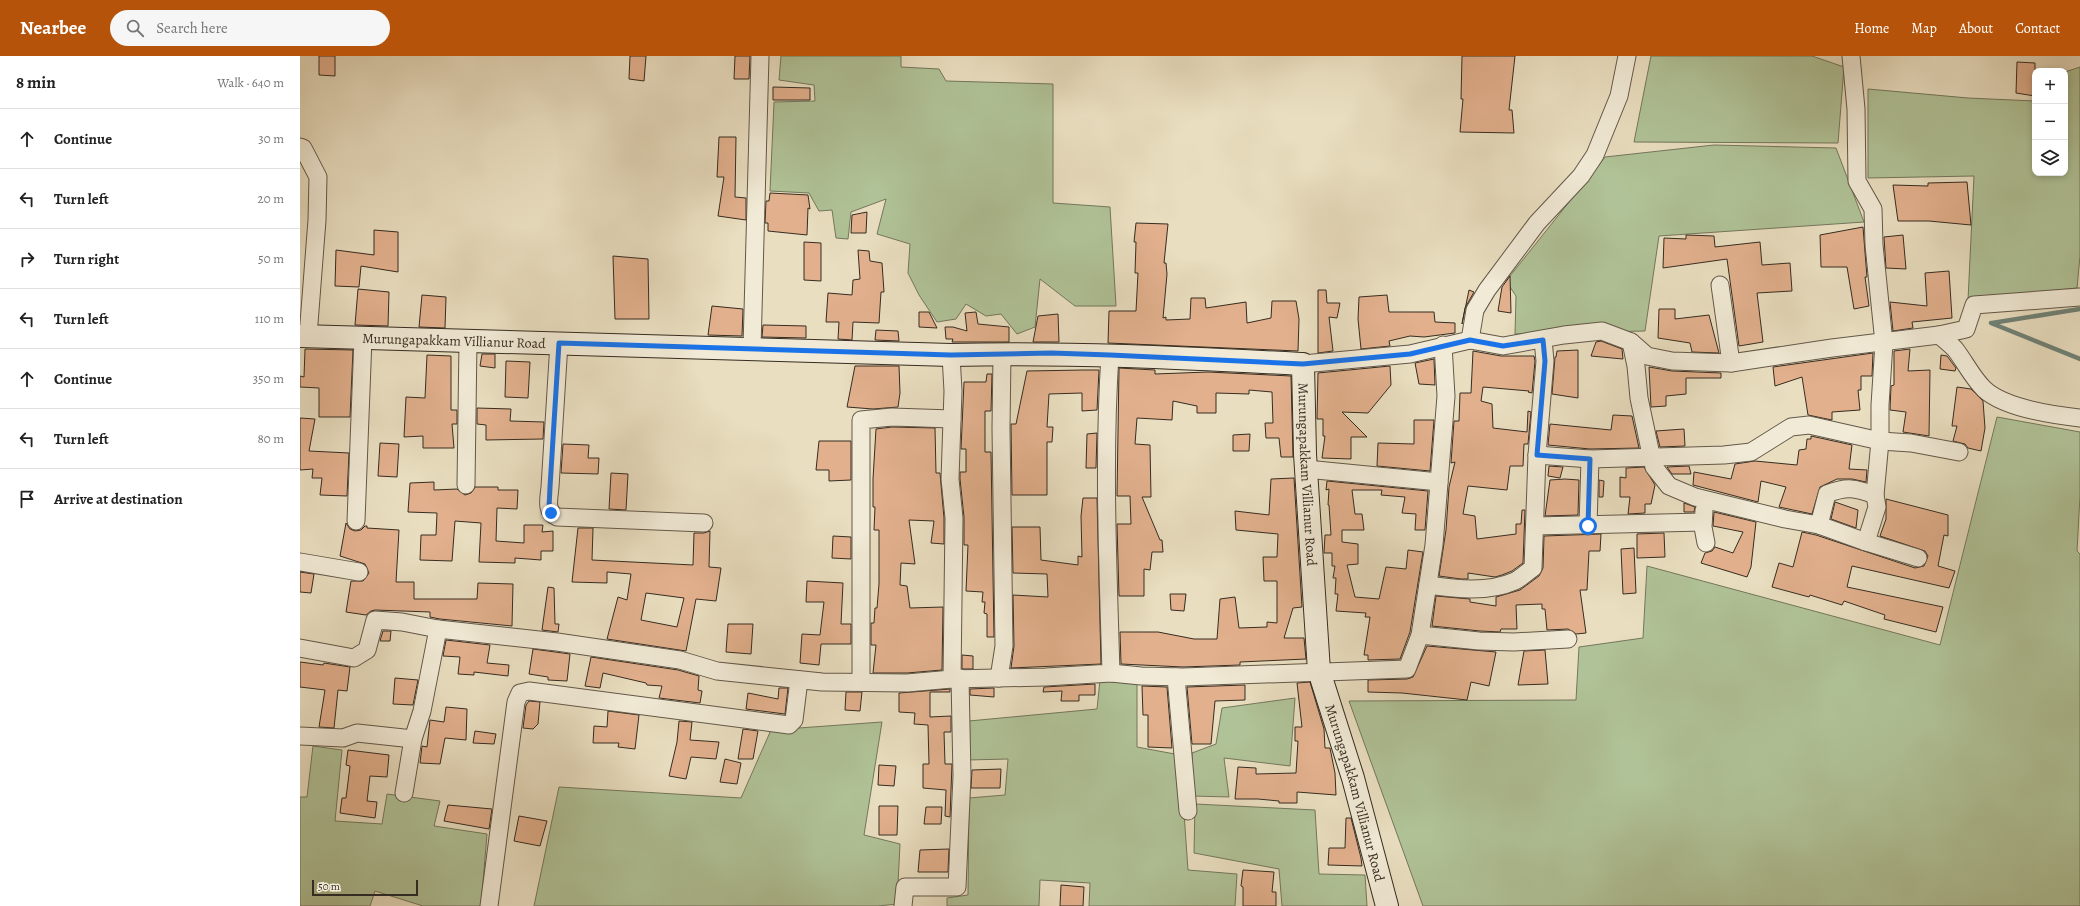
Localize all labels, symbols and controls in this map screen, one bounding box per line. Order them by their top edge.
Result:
search box [110,10,390,46]
text: Nearbee [20,15,86,41]
icon: search [124,17,146,39]
text: Search here [156,18,228,38]
text: Home [1854,19,1889,38]
text: Map [1911,19,1937,38]
text: About [1959,19,1993,38]
text: Contact [2015,19,2060,38]
map controls [2032,68,2068,176]
button: + [2032,68,2068,104]
text: 8 min [16,71,56,94]
text: Walk · 640 m [217,74,284,91]
button: − [2032,104,2068,140]
icon: ahead [16,128,38,150]
text: Continue [54,129,112,149]
text: 30 m [258,130,284,147]
button: layers [2032,140,2068,176]
icon: left [16,188,38,210]
text: Turn left [54,189,109,209]
text: 20 m [258,190,284,207]
icon: right [16,248,38,270]
text: Turn right [54,249,119,269]
text: 50 m [258,250,284,267]
icon: left [16,308,38,330]
text: Turn left [54,309,109,329]
text: 110 m [255,310,284,327]
street label: Murungapakkam Villianur Road [362,328,546,353]
icon: ahead [16,368,38,390]
text: Continue [54,369,112,389]
text: 350 m [253,370,284,387]
street label: Murungapakkam Villianur Road [1294,382,1322,567]
icon: left [16,428,38,450]
text: Turn left [54,429,109,449]
text: 80 m [257,430,284,447]
icon: arrive [16,488,38,510]
text: Arrive at destination [54,489,183,509]
route end [542,504,560,522]
route start [1579,517,1597,535]
street label: Murungapakkam Villianur Road [1321,702,1390,884]
scale bar [312,878,418,897]
text: 50 m [318,879,340,894]

